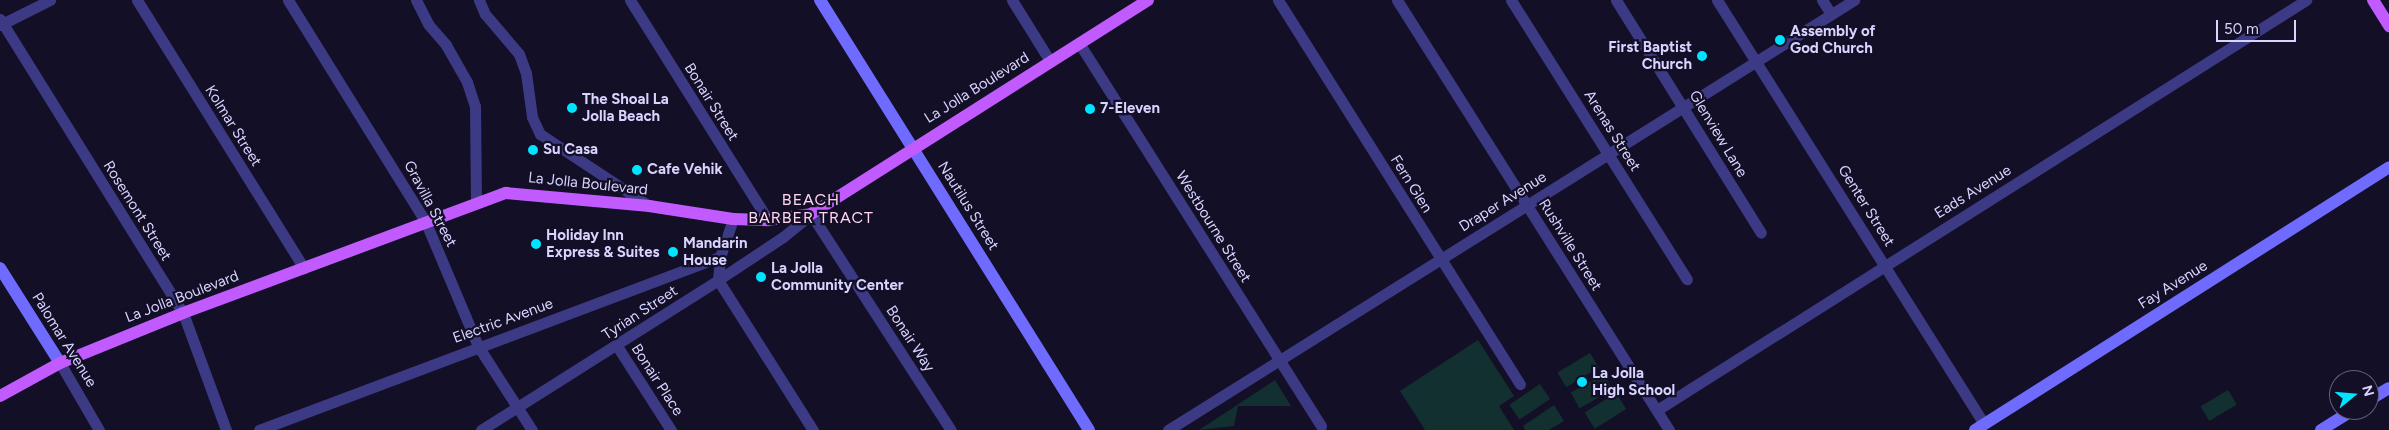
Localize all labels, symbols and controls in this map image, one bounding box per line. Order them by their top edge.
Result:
scale bar [2219,10,2299,42]
text: 50 m [2224,20,2259,38]
place label: Assembly of God Church [1790,22,1876,57]
marker: Assembly of God Church [1774,34,1786,46]
place label: First Baptist Church [1608,38,1692,73]
street label: La Jolla Boulevard [921,49,1033,127]
marker: First Baptist Church [1696,50,1708,62]
street label: Bonair Street [680,60,742,144]
street label: Kolmar Street [201,82,265,170]
street label: Arenas Street [1580,87,1644,175]
street label: Glenview Lane [1685,87,1751,181]
place label: The Shoal La Jolla Beach [582,90,669,125]
place label: 7-Eleven [1100,100,1160,118]
marker: The Shoal La Jolla Beach [566,102,578,114]
marker: 7-Eleven [1084,103,1096,115]
place label: Su Casa [543,141,598,159]
marker: Su Casa [527,144,539,156]
street label: Fern Glen [1386,152,1436,216]
street label: Rosemont Street [99,158,175,264]
street label: Gravilla Street [400,158,460,250]
street label: Nautilus Street [934,158,1002,254]
place label: Cafe Vehik [647,161,723,179]
street label: Eads Avenue [1931,161,2015,223]
street label: Genter Street [1834,162,1898,250]
marker: Cafe Vehik [631,164,643,176]
street label: Westbourne Street [1171,168,1255,286]
street label: Draper Avenue [1456,168,1550,236]
street label: La Jolla Boulevard [527,169,649,199]
district label: BEACH BARBER TRACT [747,190,875,228]
street label: Rushville Street [1535,196,1605,294]
place label: Holiday Inn Express & Suites [546,226,659,261]
place label: Mandarin House [683,234,747,269]
marker: Holiday Inn Express & Suites [530,238,542,250]
marker: Mandarin House [667,246,679,258]
street label: Fay Avenue [2135,257,2211,313]
place label: La Jolla Community Center [771,259,904,294]
street label: La Jolla Boulevard [123,267,241,327]
marker: La Jolla Community Center [755,271,767,283]
street label: Tyrian Street [599,282,681,344]
street label: Palomar Avenue [28,289,100,391]
street label: Electric Avenue [450,295,556,347]
street label: Bonair Way [882,302,938,376]
street label: Bonair Place [627,341,687,419]
place label: La Jolla High School [1592,364,1675,399]
north arrow [2329,370,2379,420]
marker: La Jolla High School [1576,376,1588,388]
text: N [2358,383,2378,398]

